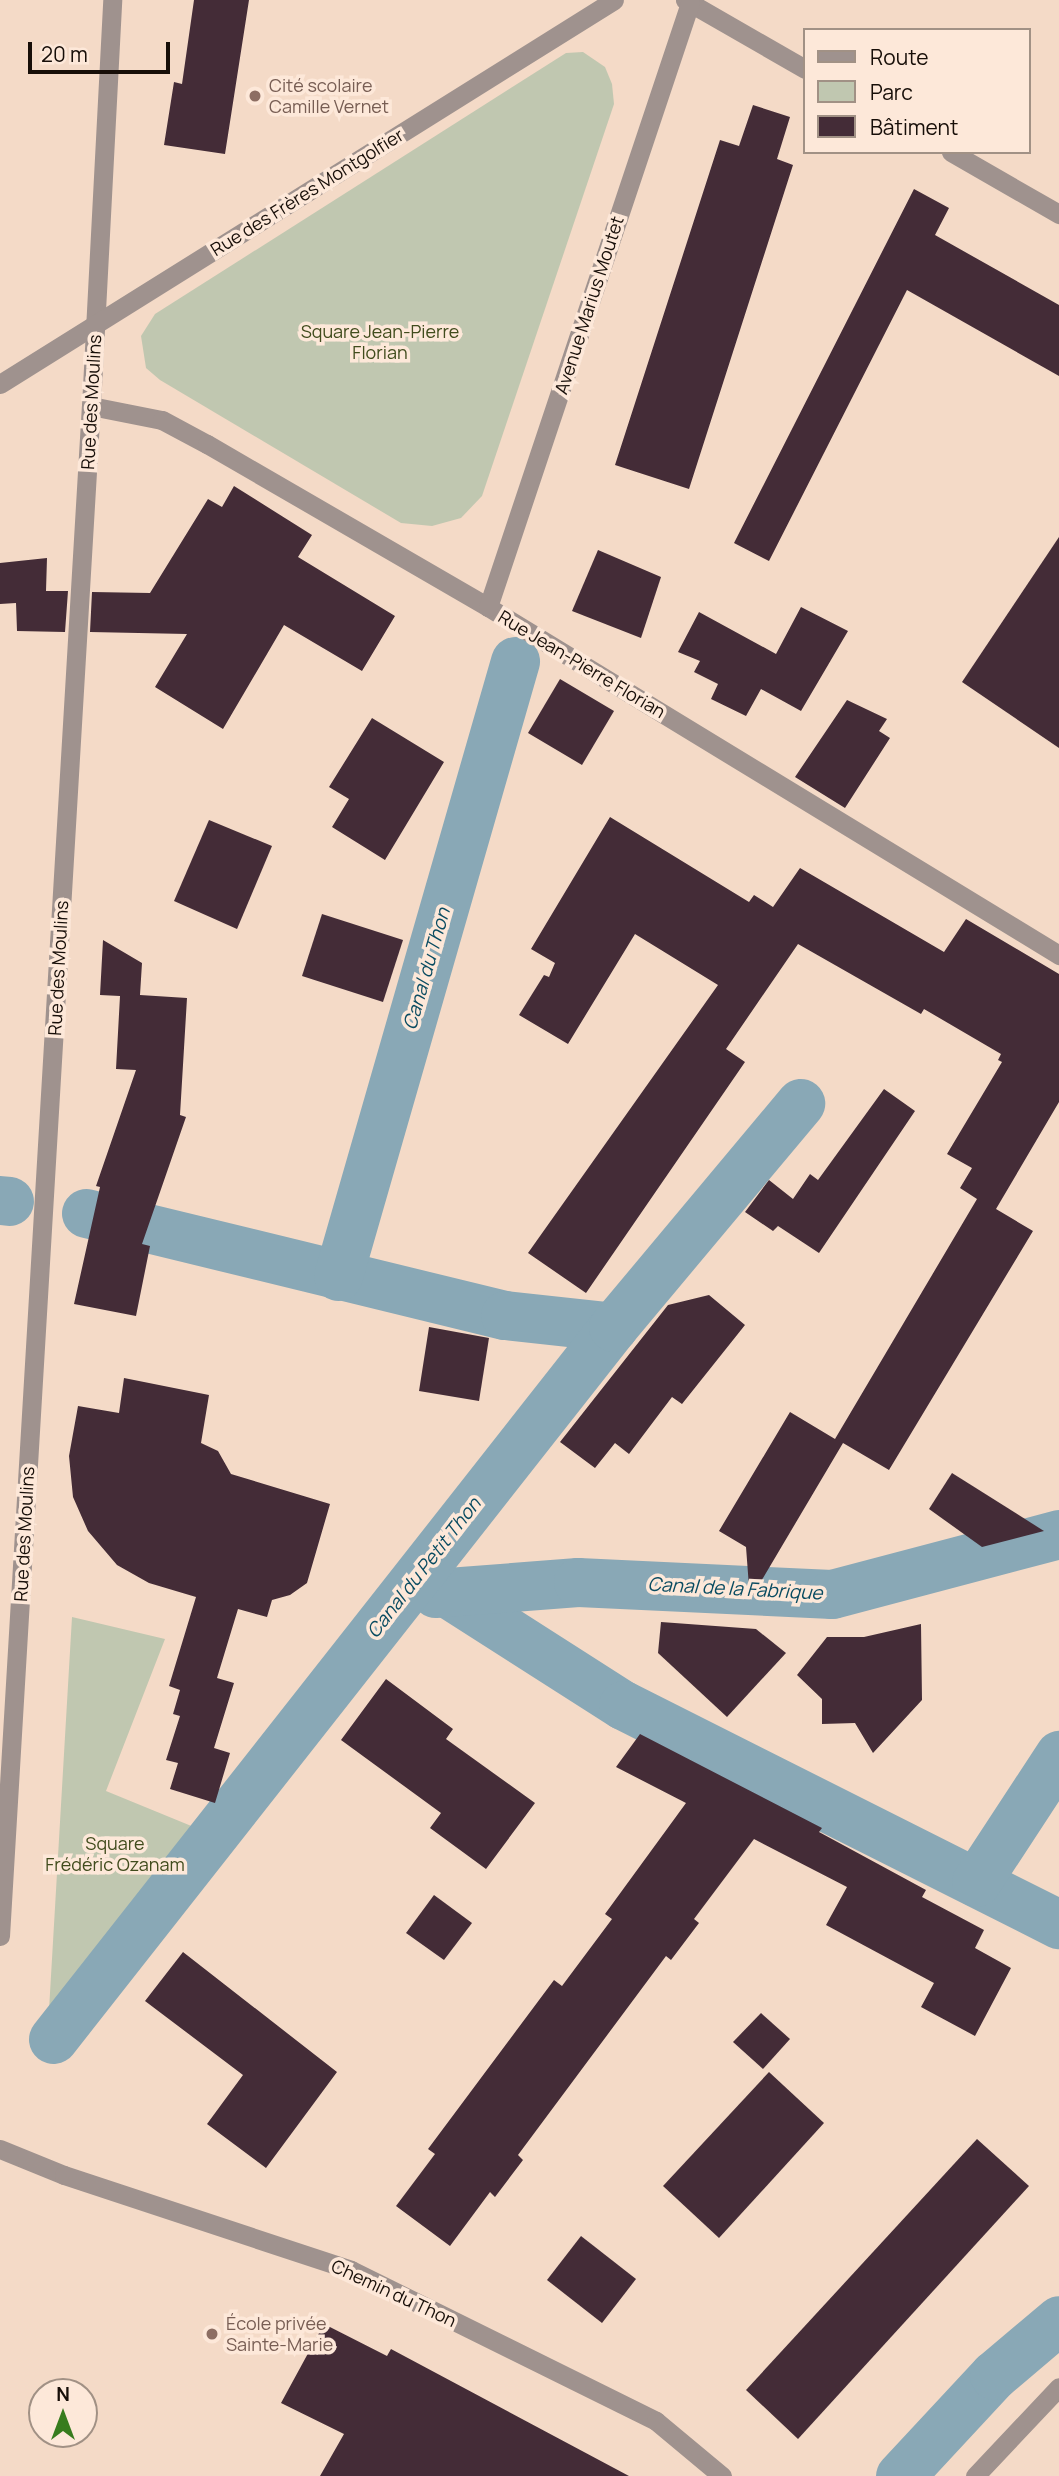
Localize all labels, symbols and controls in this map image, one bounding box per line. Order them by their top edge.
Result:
scale bar [32,28,173,72]
legend [804,28,1031,154]
text: 20 m [41,40,88,68]
text: Route [870,43,928,71]
place label: Cité scolaire Camille Vernet [269,75,389,118]
text: Parc [870,78,913,106]
marker: Cité scolaire Camille Vernet [247,88,263,104]
text: Bâtiment [870,113,958,141]
street label: Rue des Frères Montgolfier [207,124,407,260]
street label: Avenue Marius Moutet [550,213,628,397]
park label: Square Jean-Pierre Florian [301,321,459,364]
street label: Rue des Moulins [77,334,105,470]
street label: Rue Jean-Pierre Florian [495,606,669,722]
street label: Rue des Moulins [44,900,72,1036]
water label: Canal du Thon [399,905,455,1033]
street label: Rue des Moulins [10,1466,38,1602]
water label: Canal du Petit Thon [362,1493,486,1643]
water label: Canal de la Fabrique [647,1573,823,1605]
park label: Square Frédéric Ozanam [45,1833,185,1876]
street label: Chemin du Thon [328,2255,460,2331]
place label: École privée Sainte-Marie [226,2313,333,2356]
marker: École privée Sainte-Marie [204,2326,220,2342]
north arrow [28,2378,98,2448]
text: N [56,2381,70,2407]

